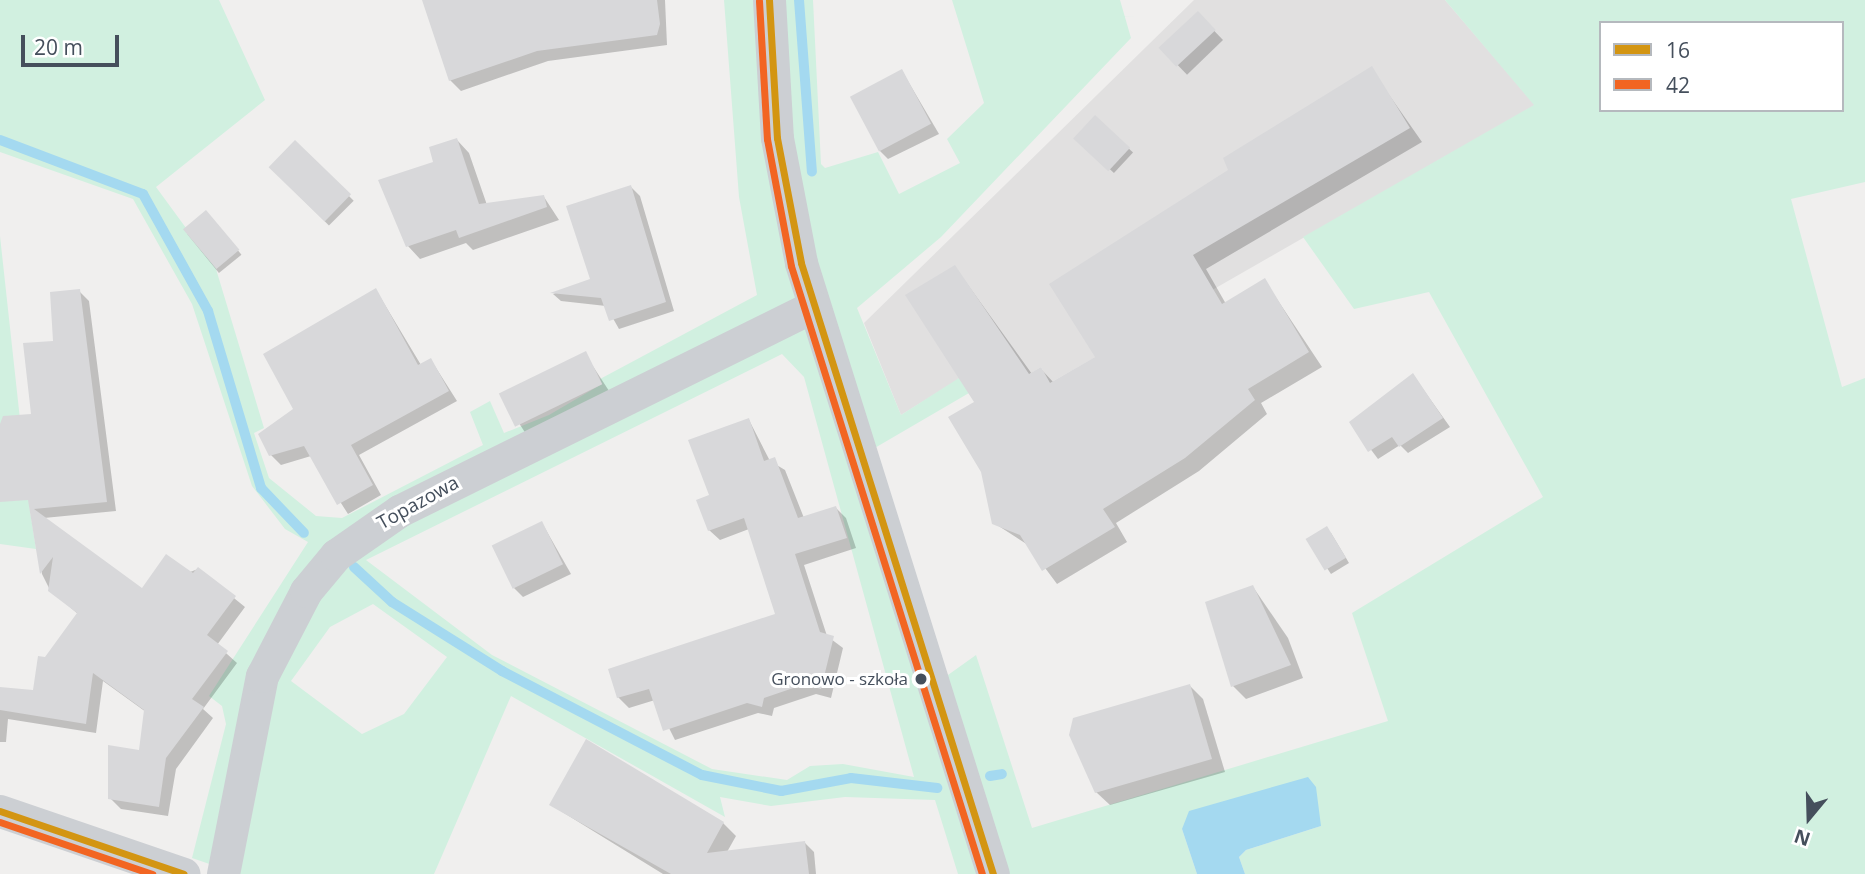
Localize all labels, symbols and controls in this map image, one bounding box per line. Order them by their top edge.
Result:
scale bar [24,21,122,65]
legend [1599,21,1844,112]
text: 20 m [34,33,83,61]
text: 16 [1666,36,1690,64]
text: 42 [1666,71,1690,99]
street label: Topazowa [373,471,463,535]
place label: Gronowo - szkoła [771,669,908,689]
marker: Gronowo - szkoła [914,672,928,686]
north arrow [1774,783,1844,853]
text: N [1791,823,1814,853]

